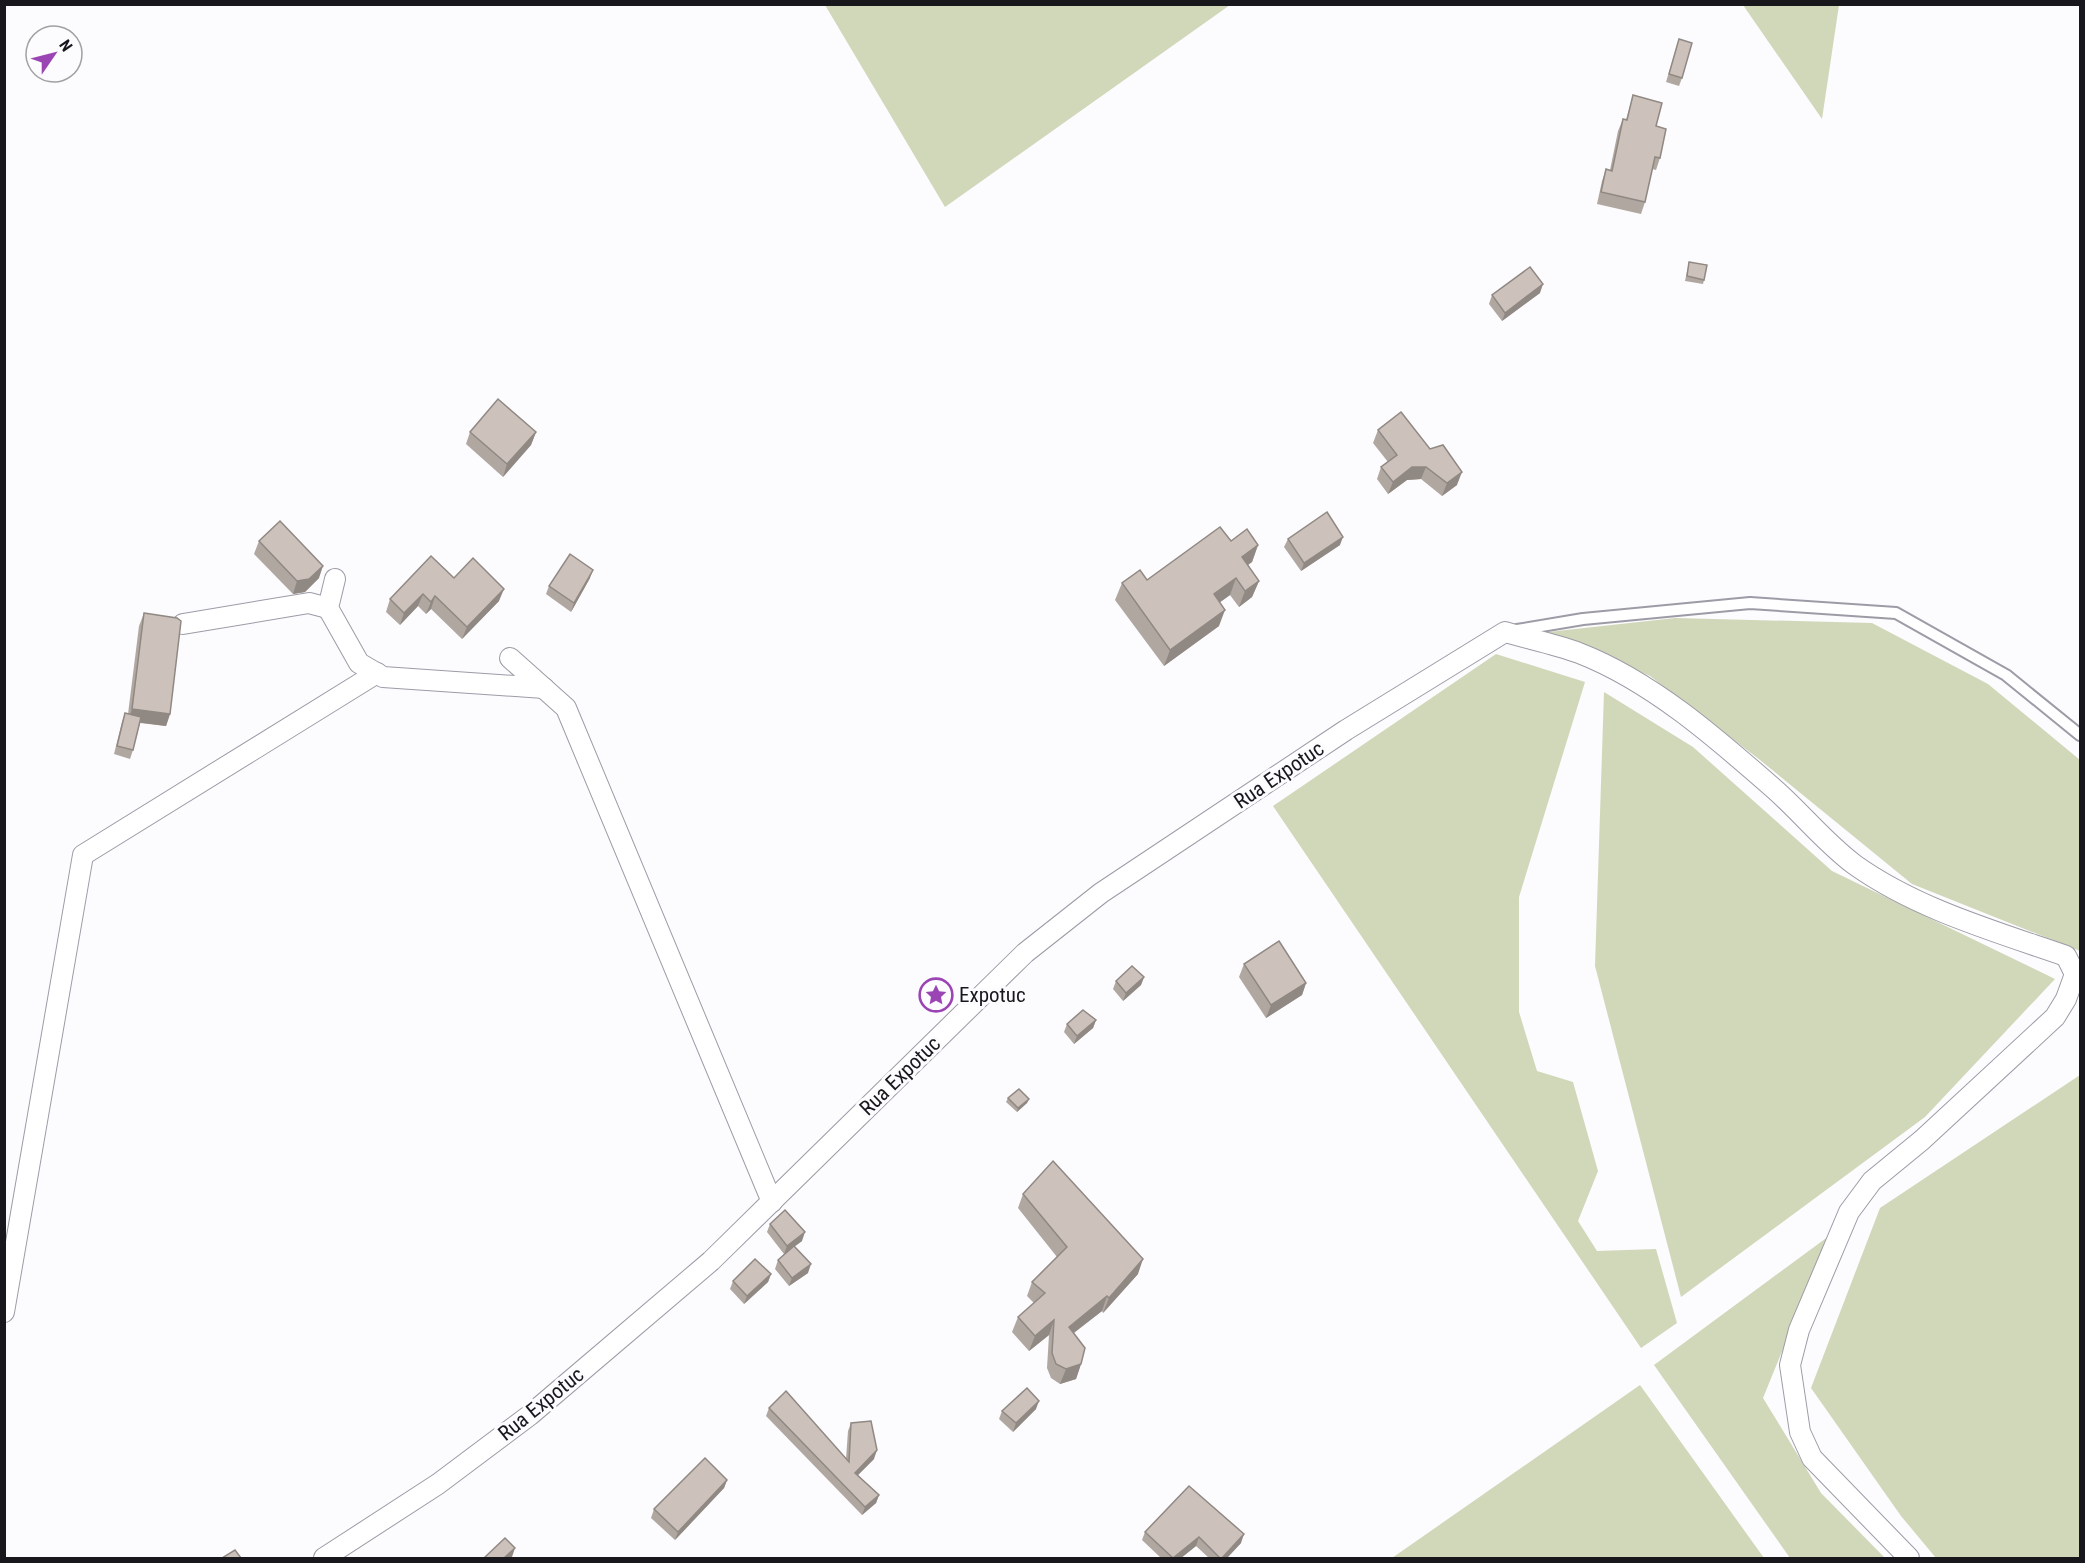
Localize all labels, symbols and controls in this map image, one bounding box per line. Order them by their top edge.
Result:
north arrow [24,24,84,84]
text: N [55,36,76,55]
street label: Rua Expotuc [1230,736,1328,814]
place icon: Expotuc [918,977,954,1013]
place label: Expotuc [959,983,1026,1007]
street label: Rua Expotuc [855,1032,945,1120]
street label: Rua Expotuc [494,1362,588,1446]

